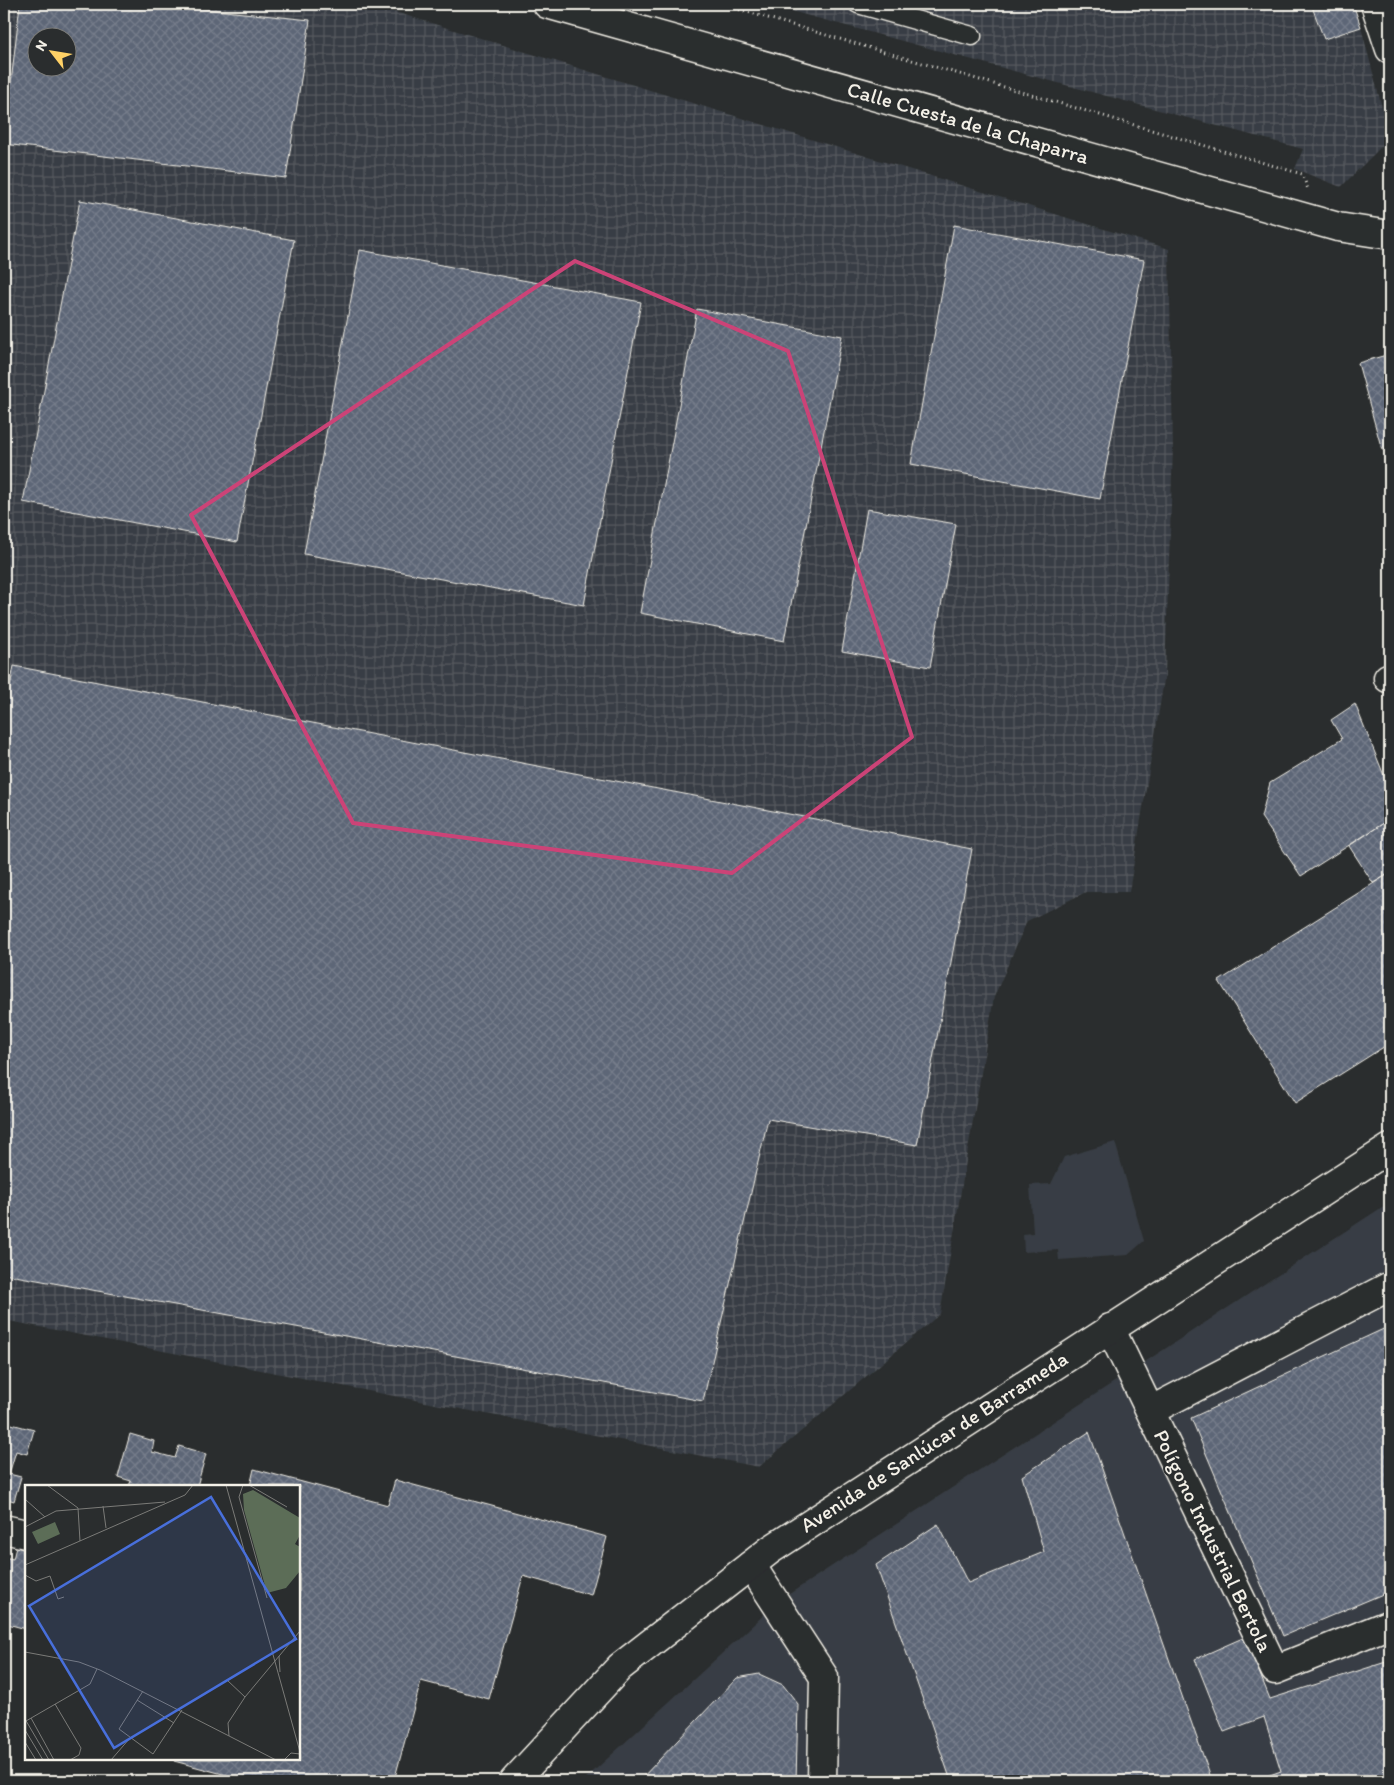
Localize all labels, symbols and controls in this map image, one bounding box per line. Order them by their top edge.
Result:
north arrow [28,28,78,78]
text: N [32,37,51,54]
street label: Calle Cuesta de la Chaparra [844,76,1092,169]
street label: Avenida de Sanlúcar de Barrameda [795,1346,1072,1538]
street label: Polígono Industrial Bertola [1149,1426,1278,1656]
inset map [25,1485,300,1760]

